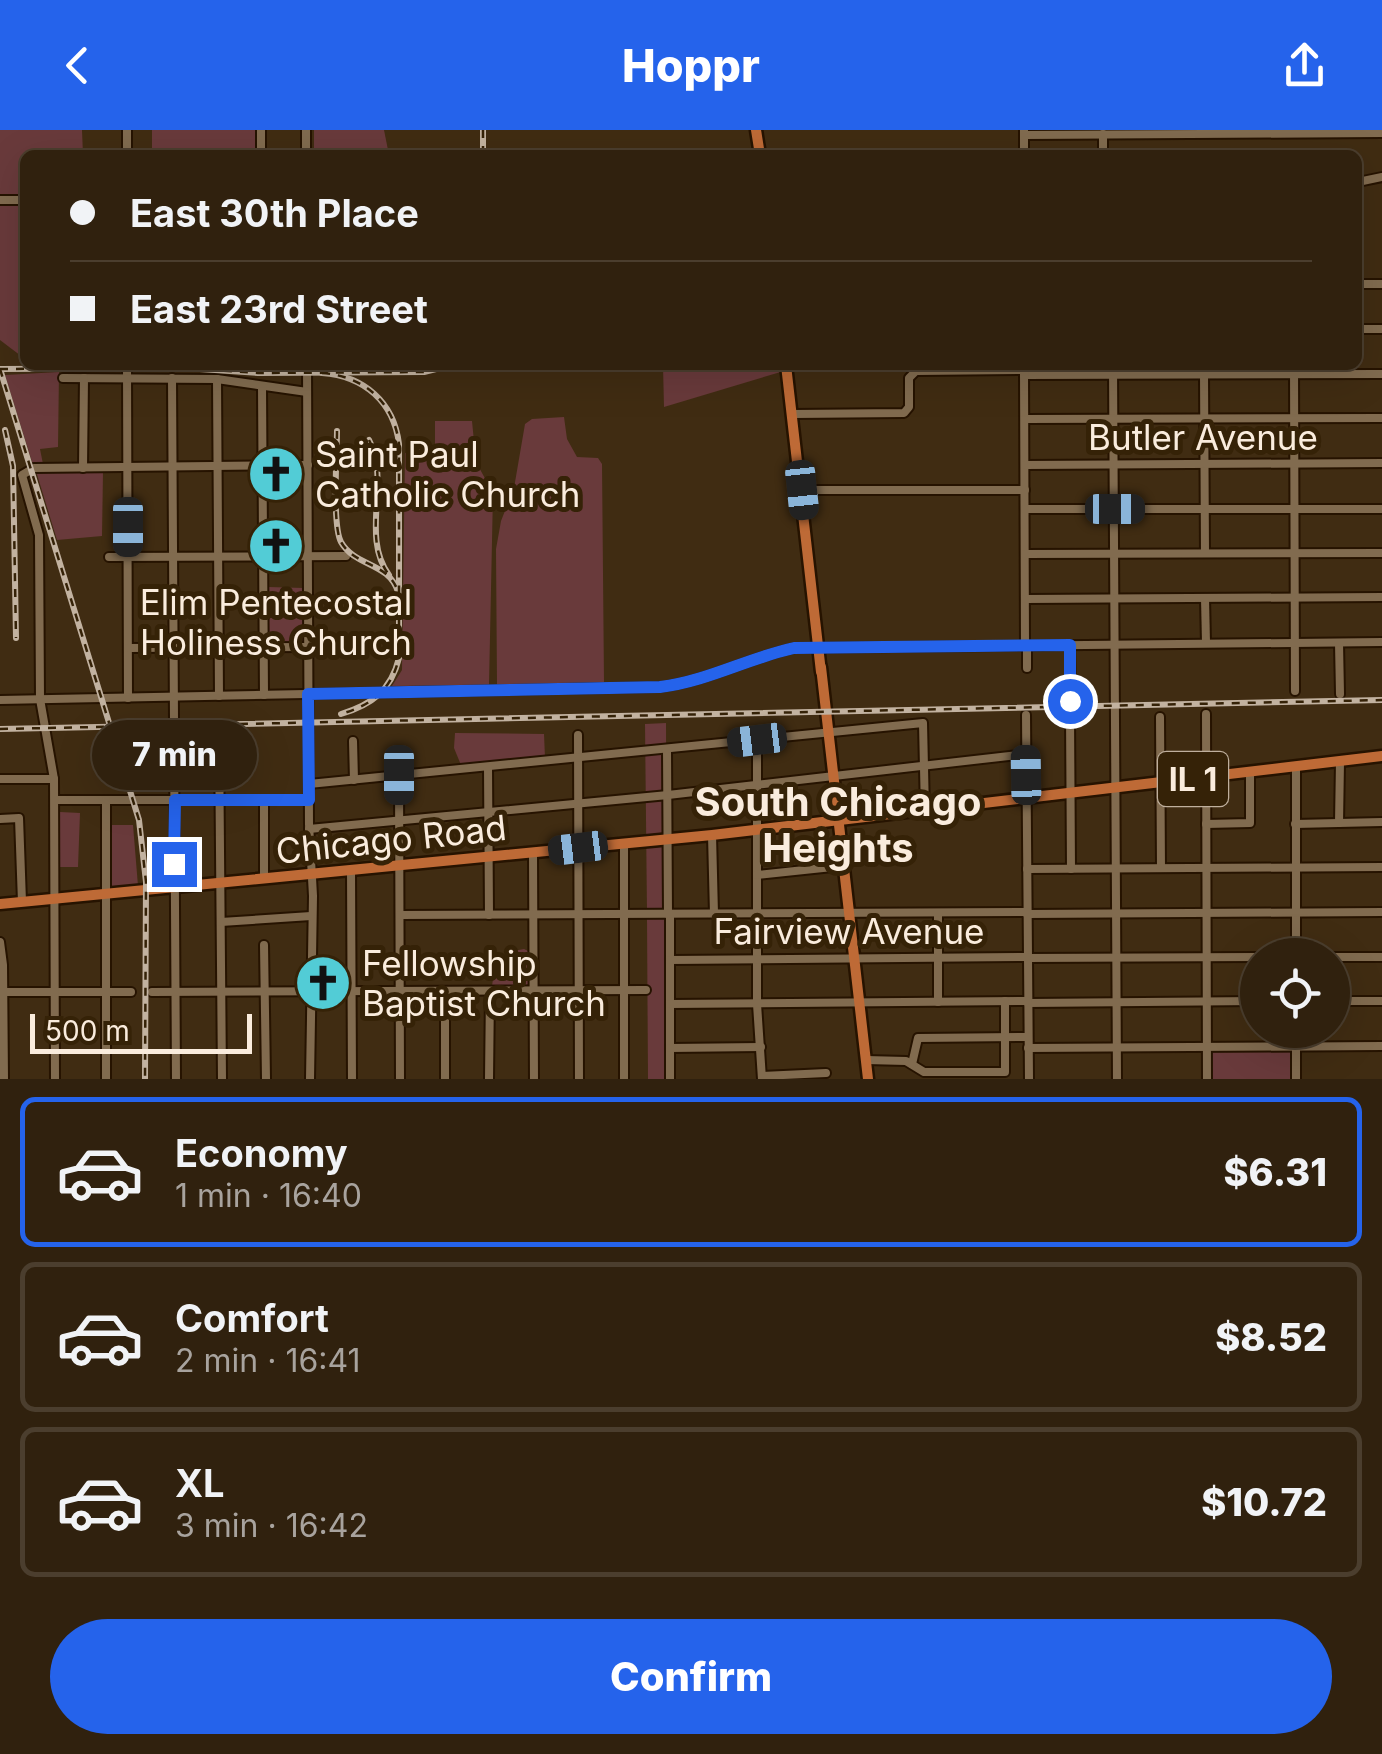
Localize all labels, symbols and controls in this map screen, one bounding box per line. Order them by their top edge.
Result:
icon: back [50,38,105,93]
text: Hoppr [622,38,760,93]
icon: share [1277,38,1332,93]
text: East 30th Place [130,190,419,236]
text: East 23rd Street [130,286,428,332]
street label: Butler Avenue [1088,416,1318,458]
place label: Saint Paul Catholic Church [315,433,580,515]
church icon: Saint Paul Catholic Church [246,444,306,504]
car [784,459,820,521]
car [1085,494,1145,524]
car [113,497,143,557]
church icon: Elim Pentecostal Holiness Church [246,516,306,576]
place label: Elim Pentecostal Holiness Church [140,581,412,663]
route start [1048,679,1093,724]
callout: 7 min [91,719,256,789]
car [725,721,789,759]
text: 7 min [132,735,217,774]
car [384,745,414,805]
car [1010,745,1042,805]
road number: IL 1 [1158,752,1228,806]
district label: South Chicago Heights [694,777,982,872]
street label: Chicago Road [274,806,508,872]
car [546,829,610,867]
route end [152,842,197,887]
street label: Fairview Avenue [713,910,985,952]
map controls [1240,938,1350,1048]
button: locate [1240,938,1350,1048]
place label: Fellowship Baptist Church [362,942,606,1024]
church icon: Fellowship Baptist Church [293,953,353,1013]
scale bar [30,1009,252,1054]
text: 500 m [45,1014,130,1048]
icon: car [55,1127,145,1217]
text: Economy [175,1130,348,1176]
text: $6.31 [1224,1149,1327,1195]
text: 1 min · 16:40 [175,1176,362,1215]
icon: car [55,1292,145,1382]
text: Comfort [175,1295,329,1341]
text: $8.52 [1215,1314,1327,1360]
text: 2 min · 16:41 [175,1341,361,1380]
icon: car [55,1457,145,1547]
text: XL [175,1460,225,1506]
text: $10.72 [1201,1479,1327,1525]
text: 3 min · 16:42 [175,1506,368,1545]
button: Confirm [50,1619,1332,1734]

